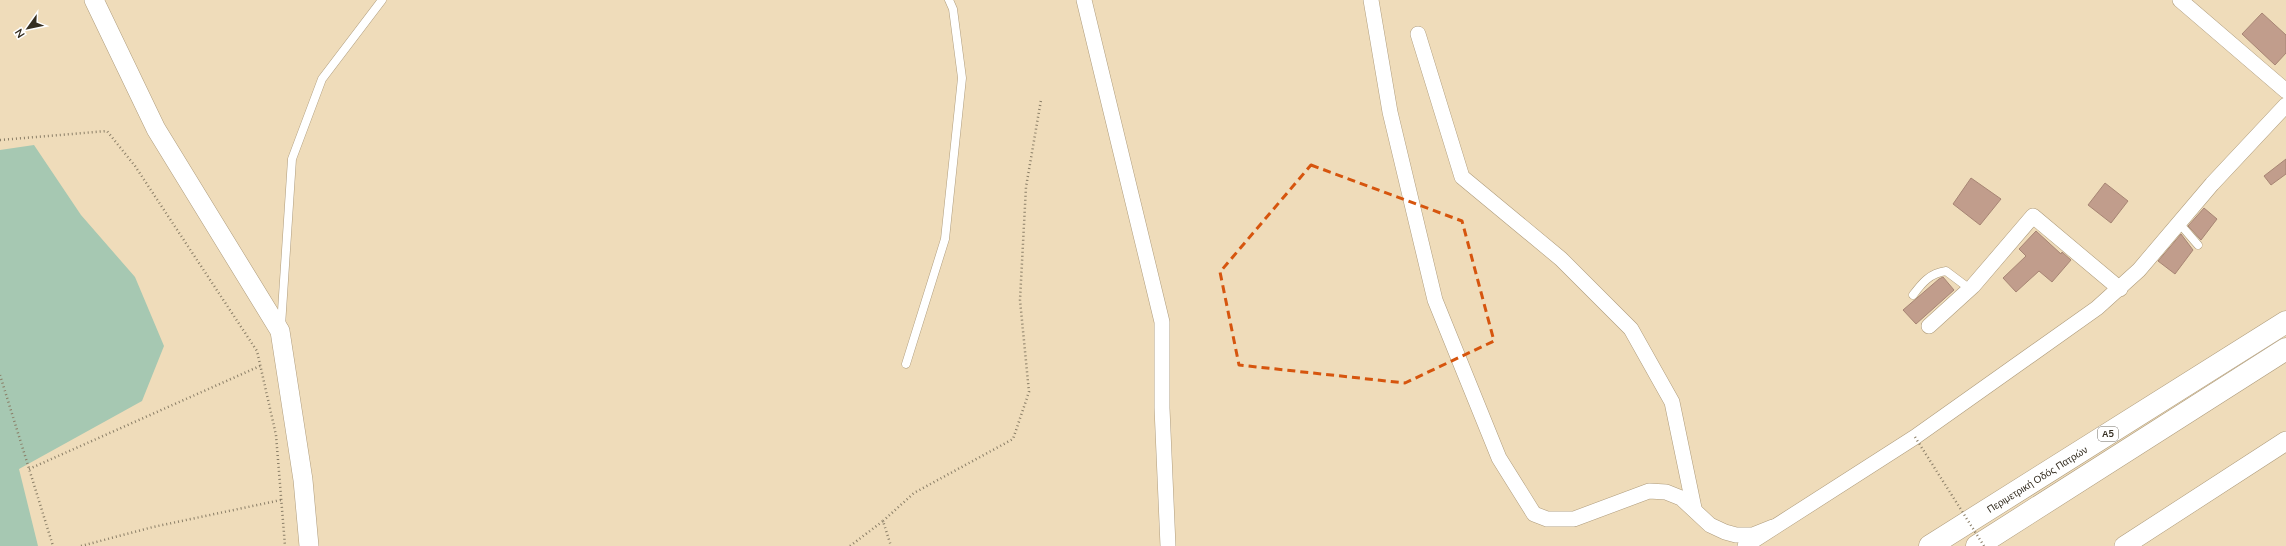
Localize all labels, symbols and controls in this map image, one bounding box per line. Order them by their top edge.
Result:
north arrow [8,8,48,48]
text: N [12,26,29,41]
road number: Α5 [2098,427,2118,441]
street label: Περιμετρική Οδός Πατρών [1984,443,2091,517]

